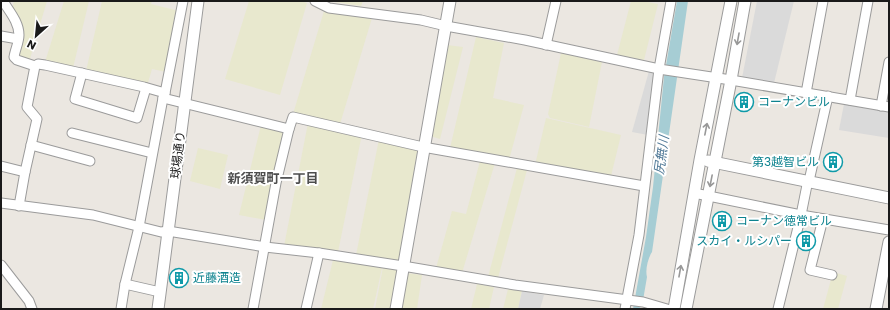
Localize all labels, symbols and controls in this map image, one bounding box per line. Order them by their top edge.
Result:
north arrow [16,16,56,56]
one-way arrow [734,33,742,46]
text: N [24,36,39,54]
building icon: コーナンビル [733,91,755,113]
place label: コーナンビル [758,93,830,110]
one-way arrow [702,123,710,136]
street label: 球場通り [166,130,189,180]
water label: 尻無川 [649,132,674,176]
building icon: 第3越智ビル [822,151,844,173]
place label: 第3越智ビル [752,153,819,170]
district label: 新須賀町一丁目 [227,169,319,188]
one-way arrow [707,174,715,187]
building icon: コーナン徳常ビル [711,210,733,232]
place label: コーナン徳常ビル [736,212,832,229]
building icon: スカイ・ルシパー [795,230,817,252]
place label: スカイ・ルシパー [696,232,792,249]
one-way arrow [677,264,685,277]
building icon: 近藤酒造 [168,267,190,289]
place label: 近藤酒造 [193,269,241,286]

